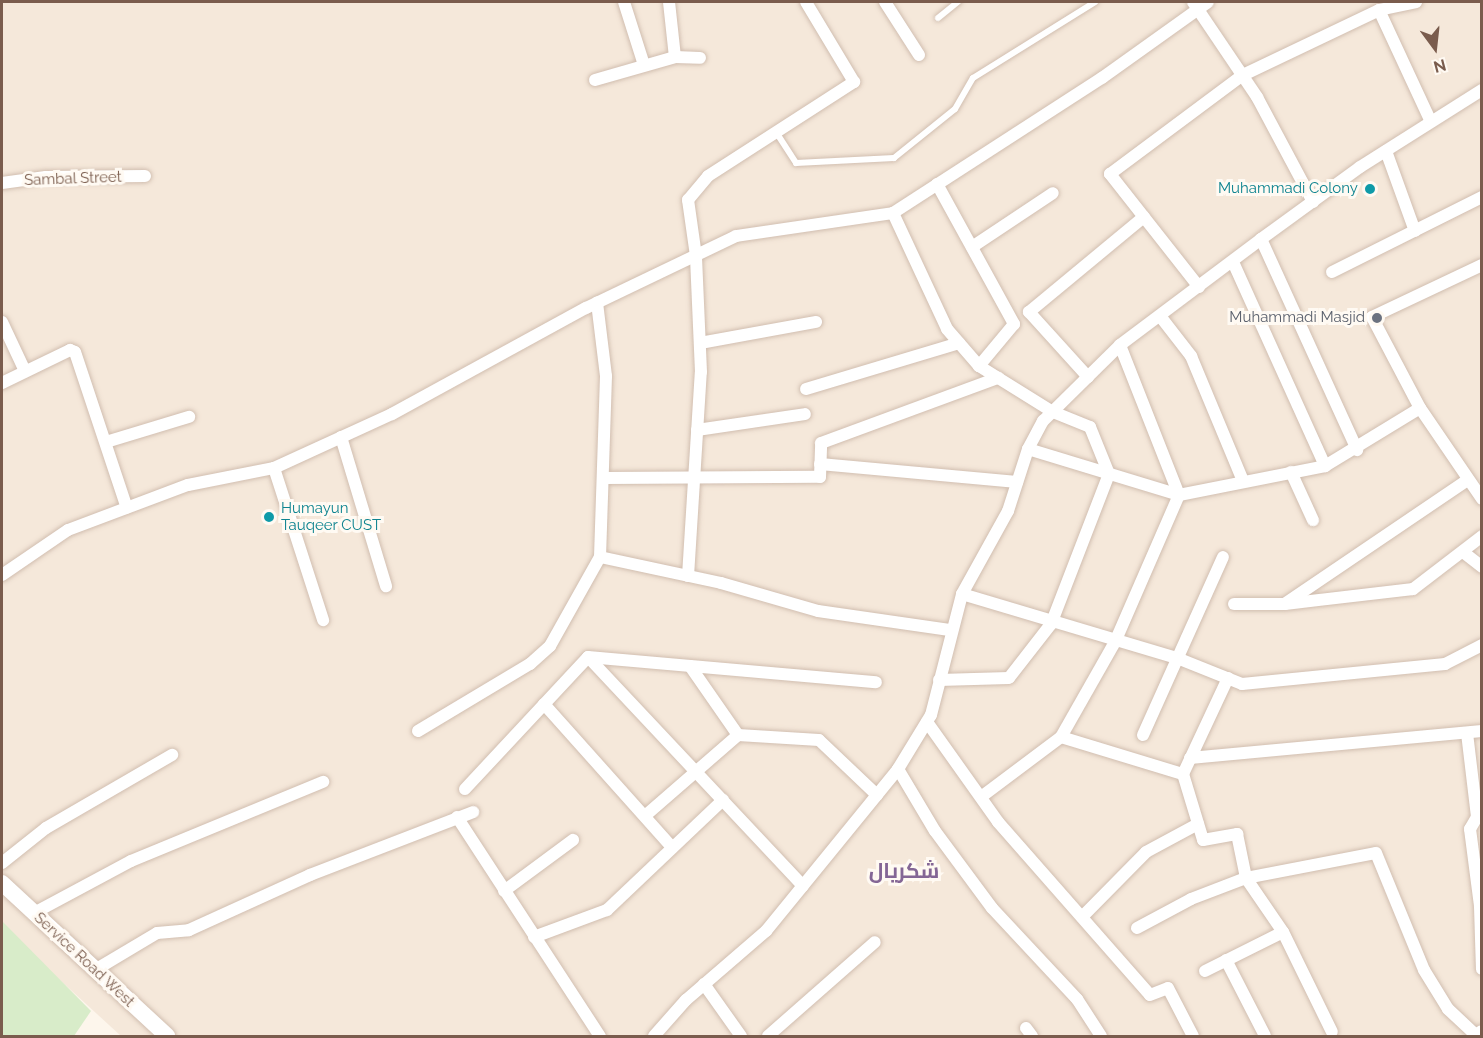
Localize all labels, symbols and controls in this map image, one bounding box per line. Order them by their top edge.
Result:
north arrow [1405,18,1465,78]
text: N [1431,55,1448,77]
street label: Sambal Street [24,168,122,190]
place label: Muhammadi Colony [1218,180,1358,198]
marker: Muhammadi Colony [1363,182,1377,196]
place label: Muhammadi Masjid [1229,309,1365,327]
marker: Muhammadi Masjid [1370,311,1384,325]
place label: Humayun Tauqeer CUST [281,499,381,534]
marker: Humayun Tauqeer CUST [262,510,276,524]
district label: شکریال [869,858,939,884]
street label: Service Road West [30,909,138,1011]

